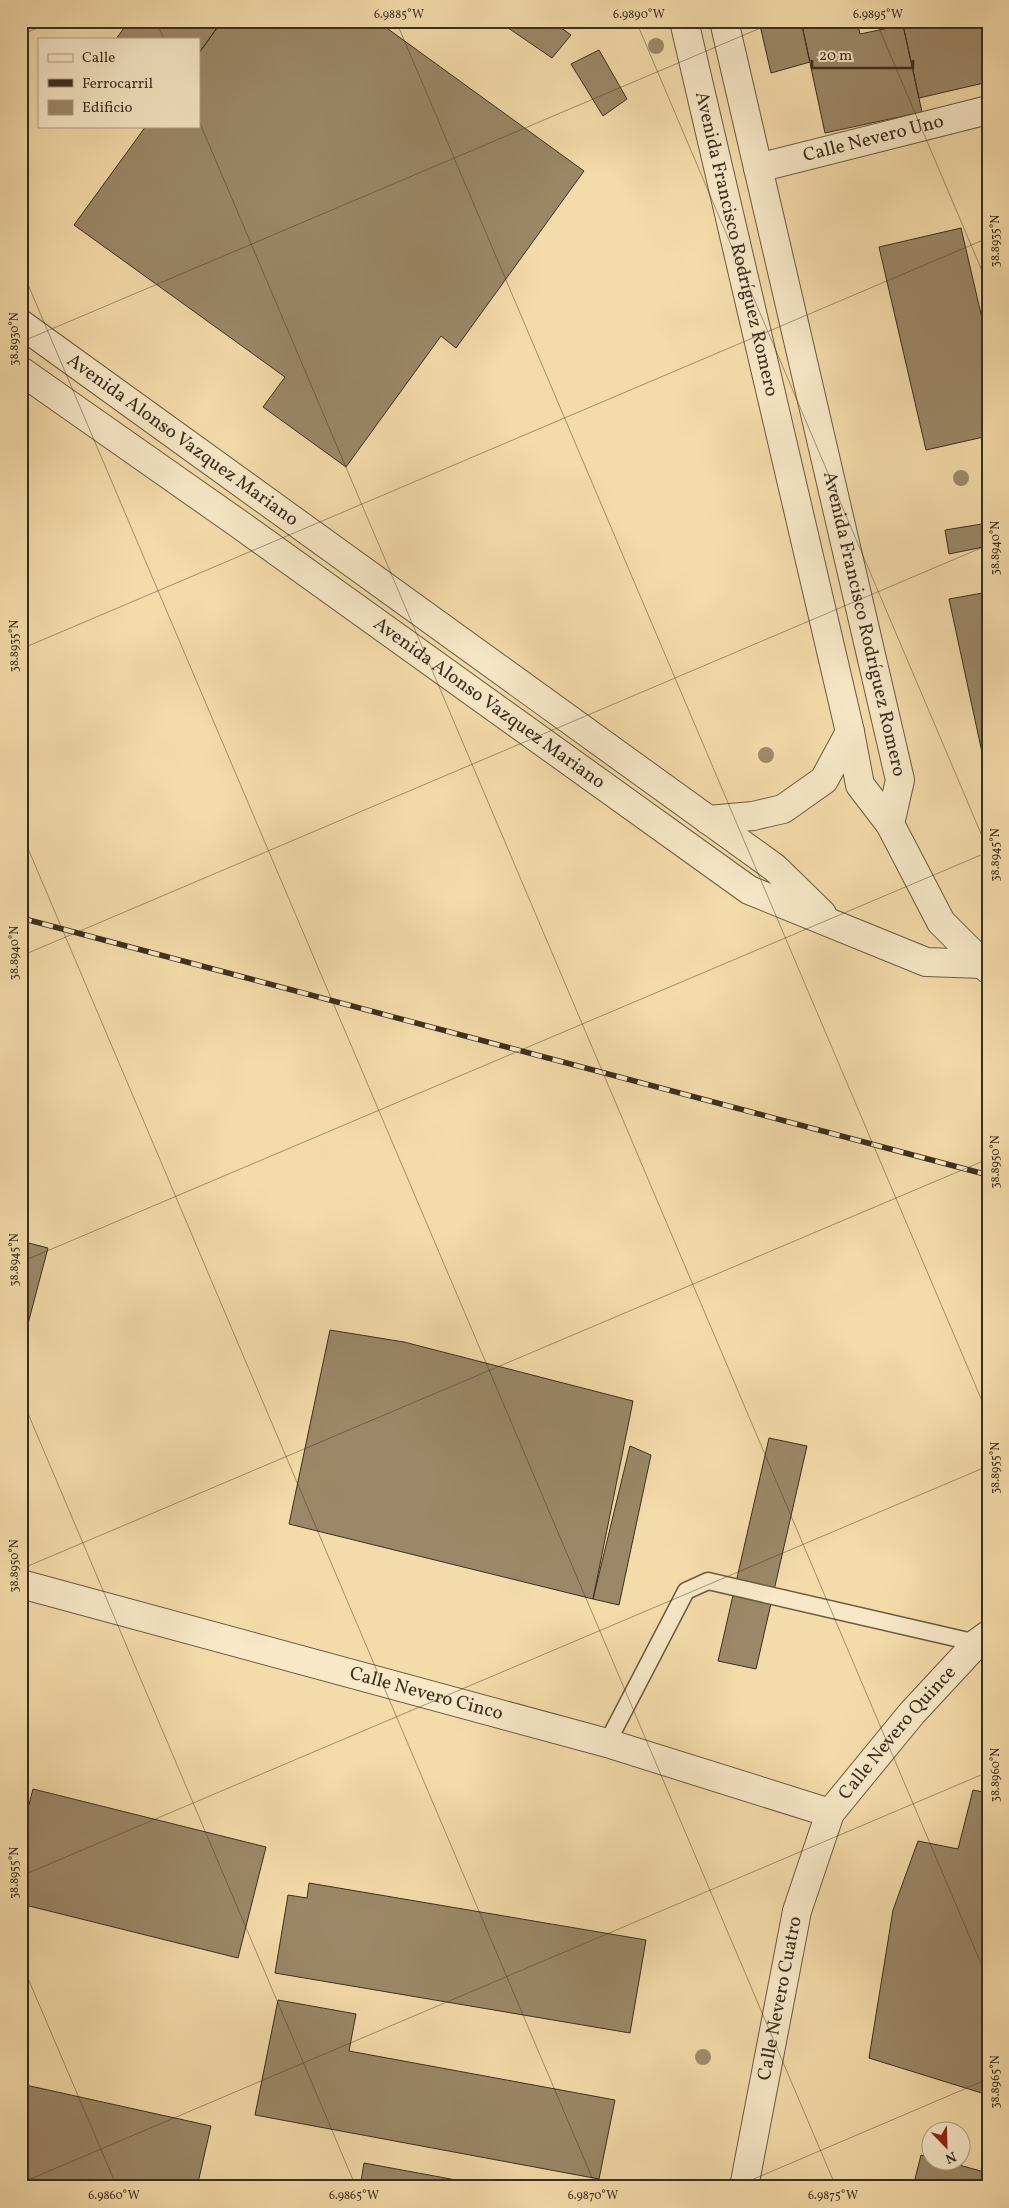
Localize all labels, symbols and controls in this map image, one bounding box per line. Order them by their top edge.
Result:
text: 6.9885°W [374,7,424,23]
text: 6.9890°W [613,7,665,23]
text: 6.9895°W [853,7,903,23]
legend [38,38,200,128]
scale bar [812,38,913,70]
text: 20 m [819,46,852,67]
text: Calle [82,48,115,69]
text: Ferrocarril [82,74,153,95]
street label: Avenida Francisco Rodríguez Romero [688,89,784,399]
text: Edificio [82,98,133,119]
street label: Calle Nevero Uno [800,109,946,169]
text: 38.8935°N [988,215,1004,267]
text: 38.8930°N [7,312,23,366]
street label: Avenida Alonso Vazquez Mariano [61,348,303,533]
street label: Avenida Francisco Rodríguez Romero [816,469,912,779]
text: 38.8940°N [988,521,1004,575]
street label: Avenida Alonso Vazquez Mariano [368,611,610,796]
text: 38.8935°N [7,620,23,672]
text: 38.8945°N [988,828,1004,882]
text: 38.8940°N [7,926,23,980]
text: 38.8950°N [988,1135,1004,1189]
text: 38.8945°N [7,1233,23,1287]
text: 38.8955°N [988,1442,1004,1494]
text: 38.8950°N [7,1539,23,1593]
street label: Calle Nevero Quince [833,1660,962,1806]
street label: Calle Nevero Cinco [347,1661,506,1727]
text: 38.8960°N [988,1748,1004,1802]
text: 38.8955°N [7,1847,23,1899]
street label: Calle Nevero Cuatro [752,1914,809,2083]
text: 38.8965°N [988,2055,1004,2109]
north arrow [922,2120,972,2170]
text: N [942,2146,959,2167]
text: 6.9860°W [88,2188,140,2204]
text: 6.9865°W [329,2188,379,2204]
text: 6.9870°W [568,2188,618,2204]
text: 6.9875°W [808,2188,858,2204]

